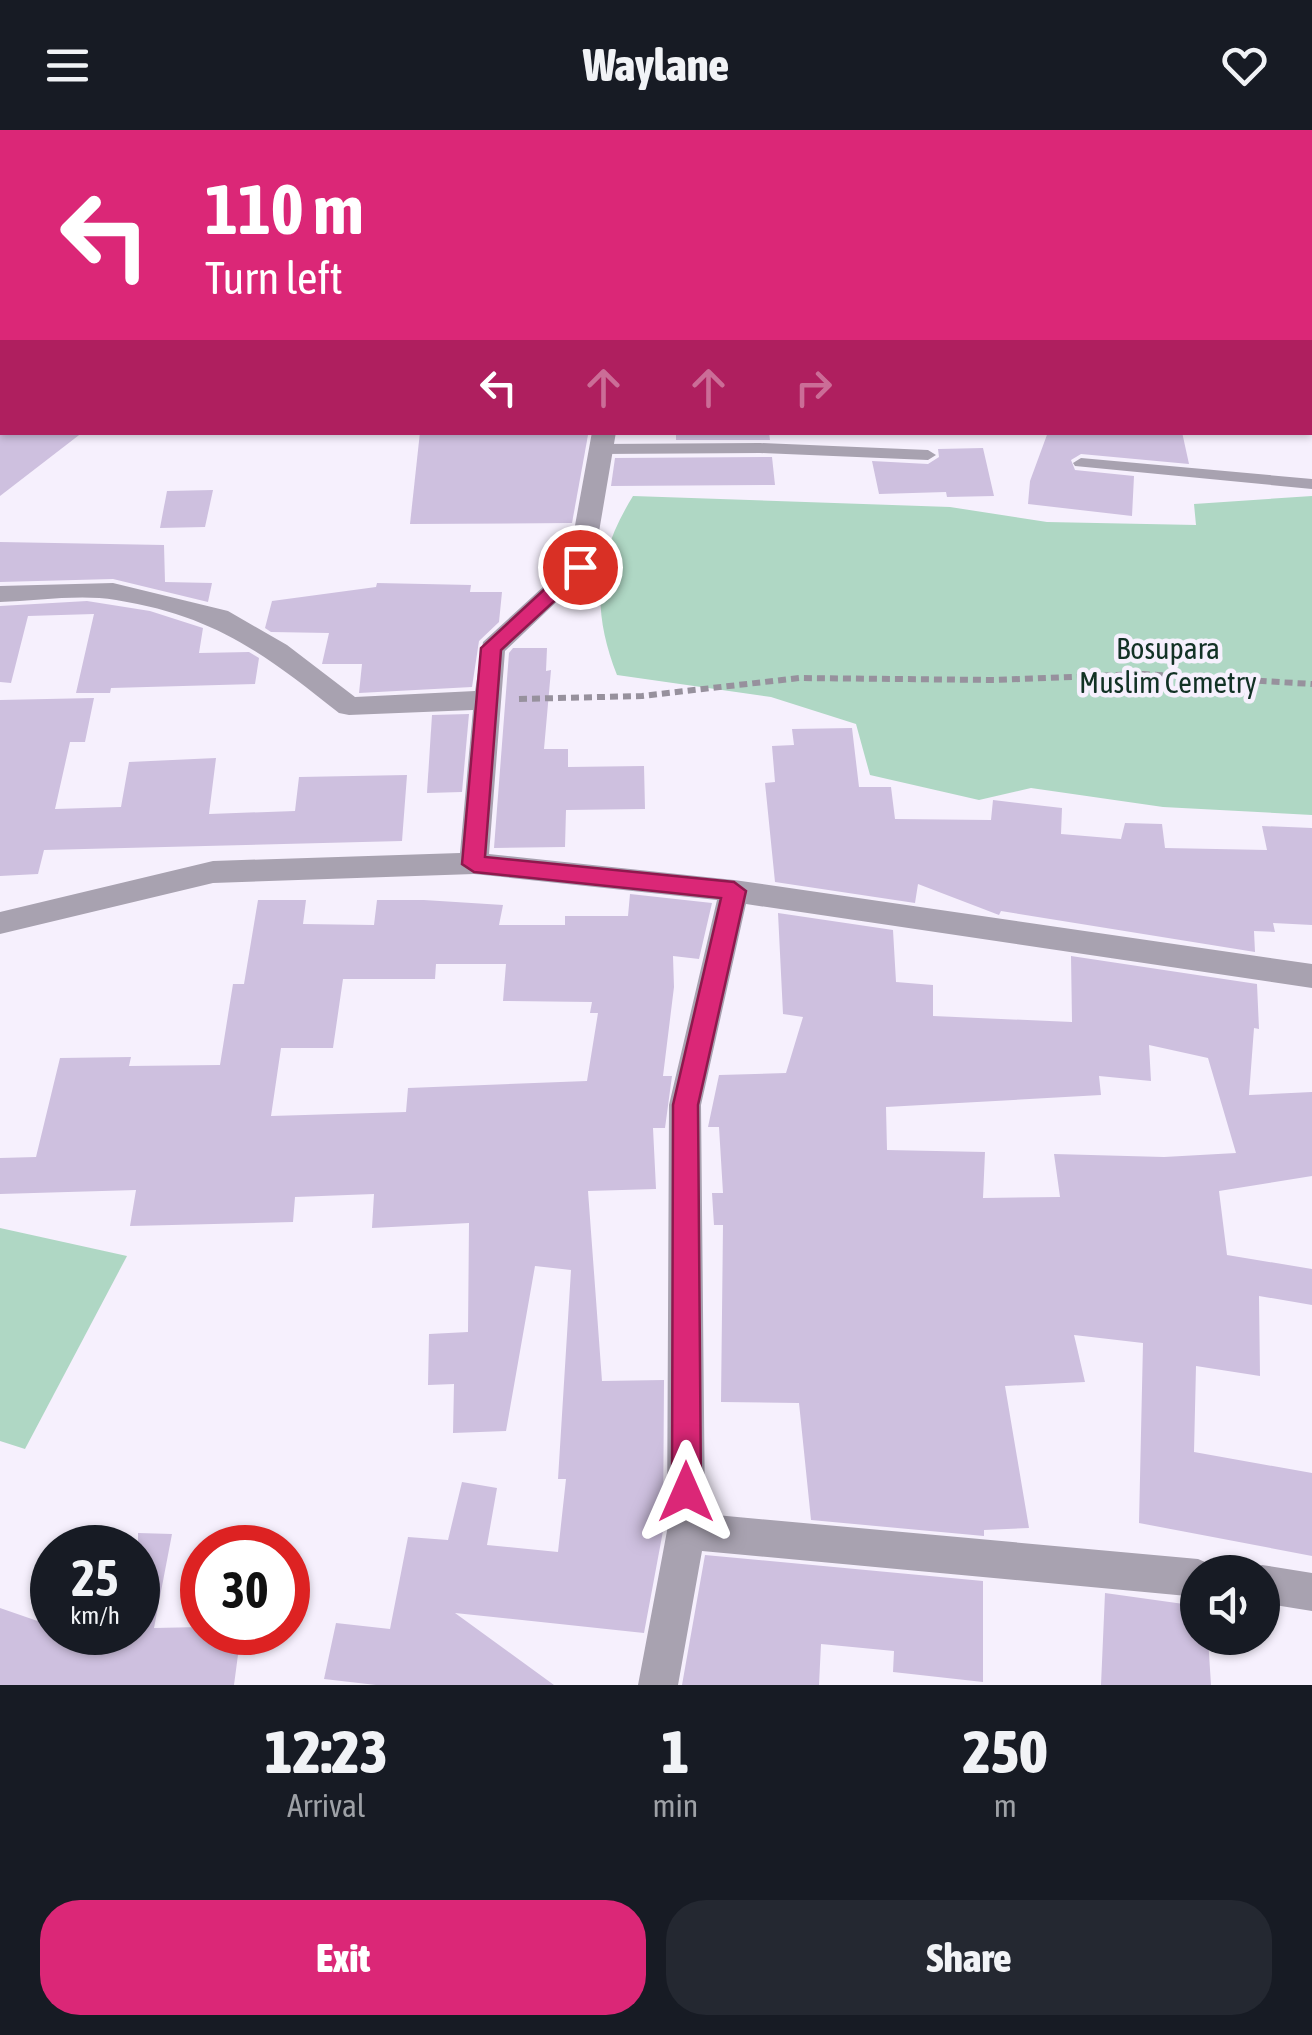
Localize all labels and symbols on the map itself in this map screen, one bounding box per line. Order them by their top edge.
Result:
pin [538,525,623,610]
park label: Bosupara Muslim Cemetry [1079,631,1257,699]
position arrow [634,1440,738,1544]
speed limit sign: 30 [180,1525,310,1655]

